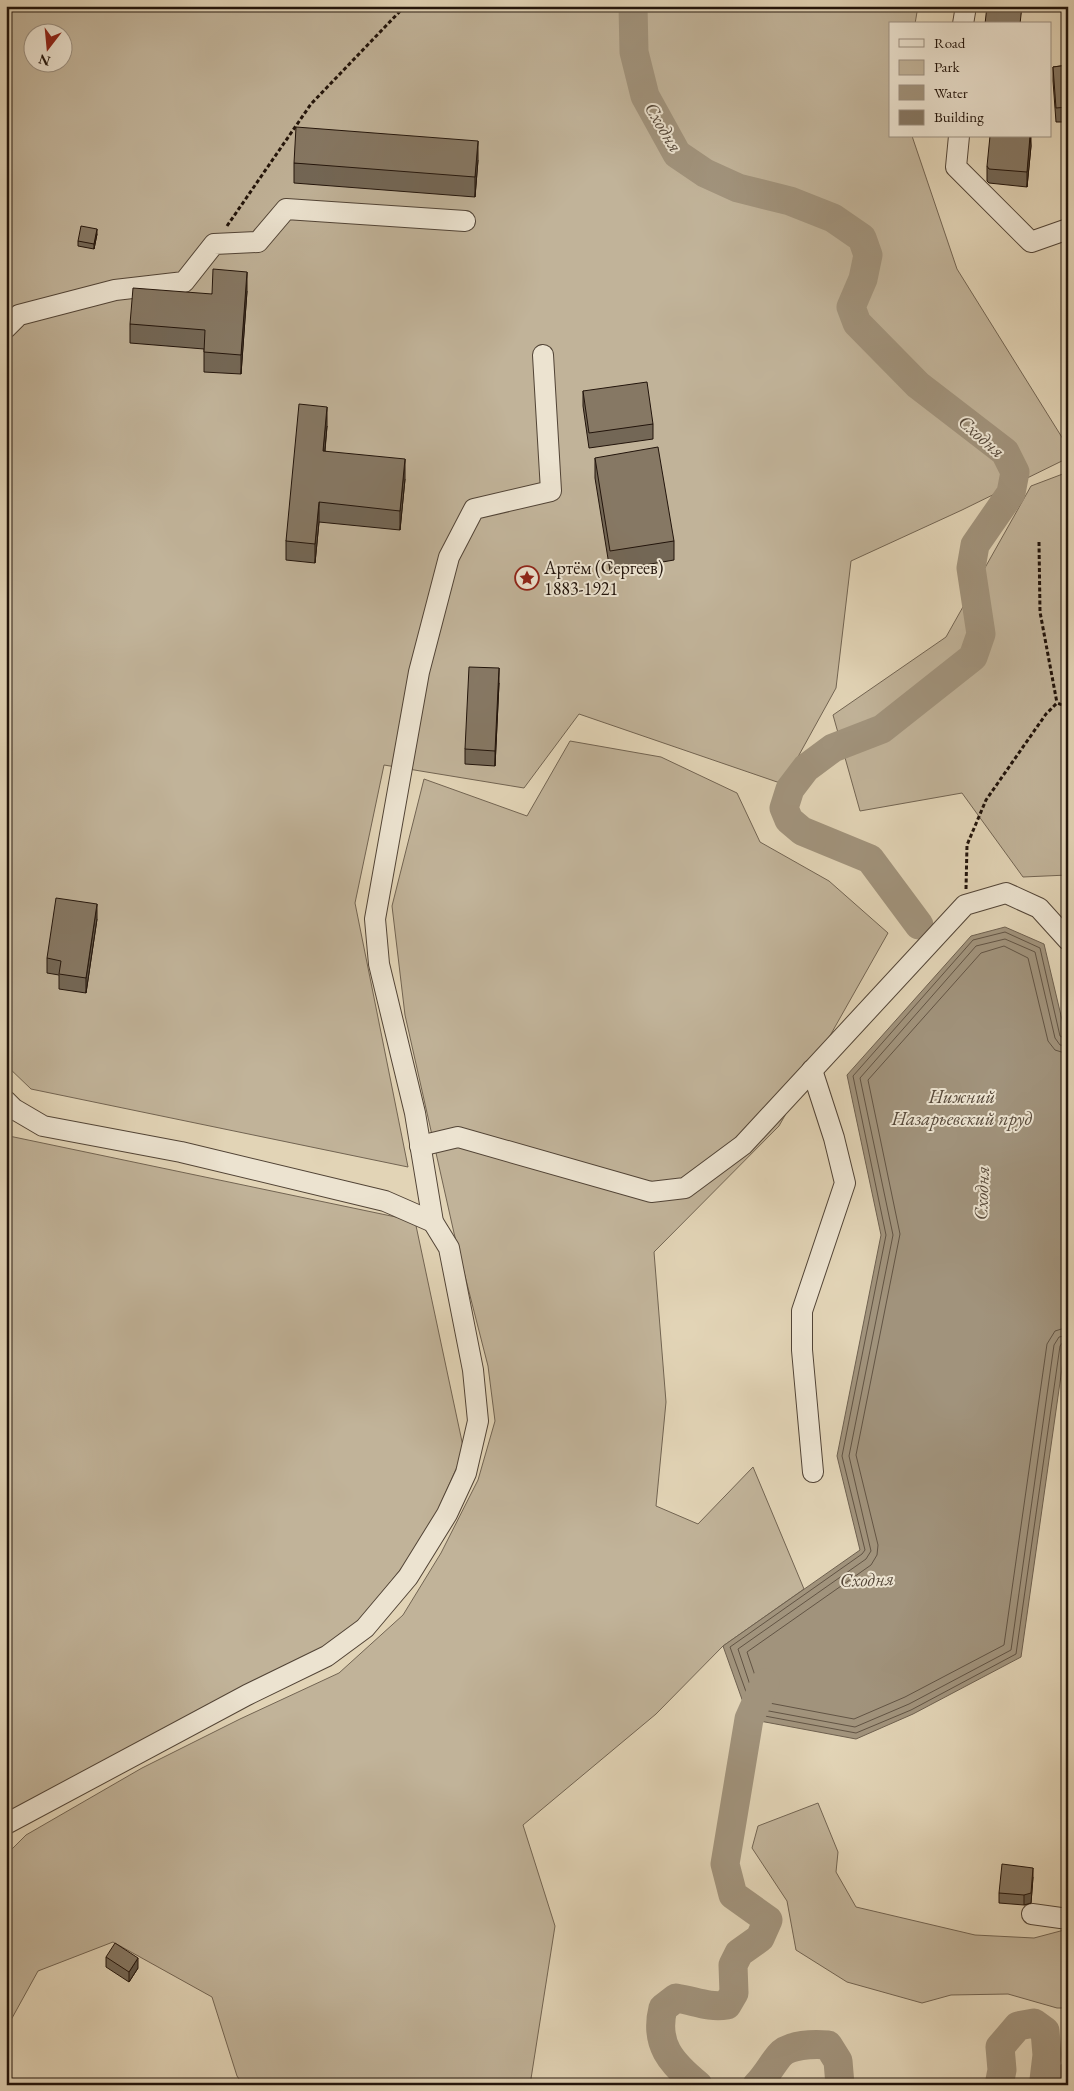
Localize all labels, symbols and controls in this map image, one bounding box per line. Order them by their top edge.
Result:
north arrow [22,22,72,72]
legend [889,22,1052,138]
text: Road [934,33,966,52]
text: N [36,50,52,71]
text: Park [934,57,961,76]
text: Water [934,83,968,102]
water label: Сходня [639,98,688,157]
text: Building [934,107,984,126]
water label: Сходня [953,409,1010,464]
place label: Артём (Сергеев) 1883-1921 [543,556,663,600]
place icon: Артём (Сергеев) 1883-1921 [514,565,540,591]
water label: Нижний Назарьевский пруд [891,1084,1033,1131]
water label: Сходня [968,1165,995,1221]
water label: Сходня [839,1566,895,1593]

